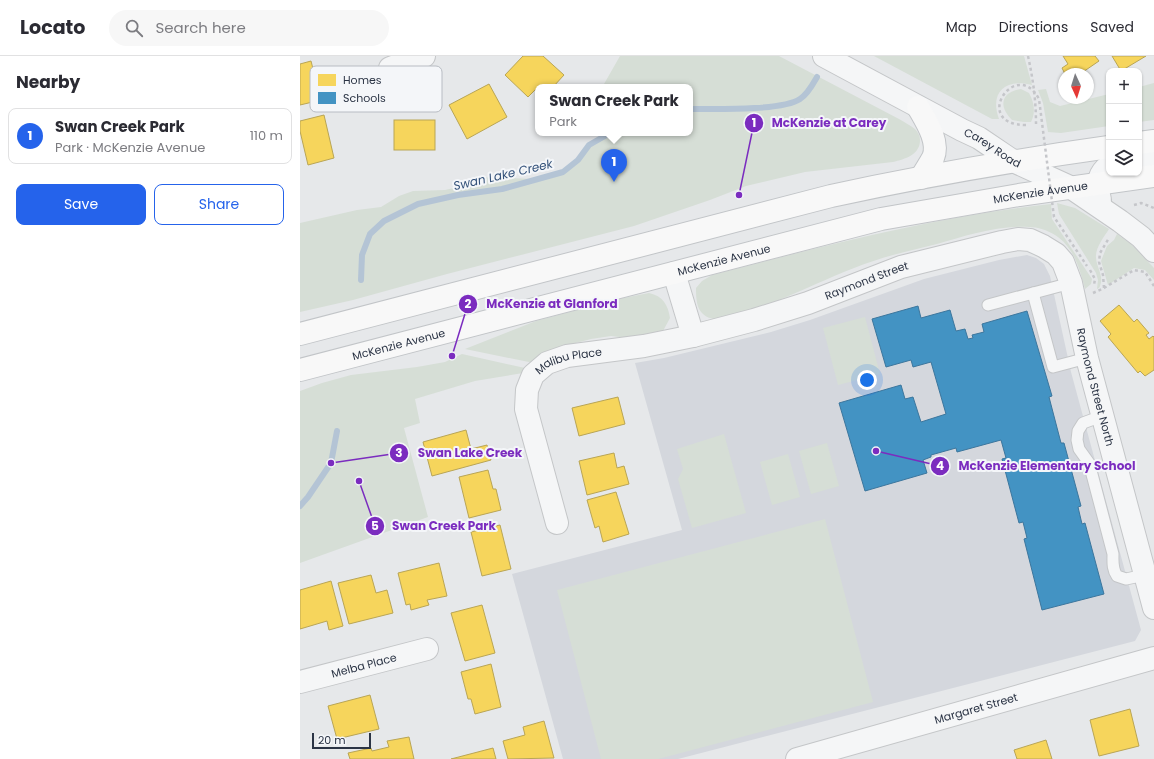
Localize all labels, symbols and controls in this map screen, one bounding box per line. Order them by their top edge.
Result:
search box [109,10,389,46]
text: Locato [20,14,85,41]
icon: search [123,17,145,39]
text: Search here [155,17,246,38]
text: Map [946,17,977,37]
text: Directions [999,17,1068,37]
text: Saved [1090,17,1134,37]
legend [310,66,442,112]
north arrow [1058,68,1094,104]
map controls [1106,68,1142,176]
button: + [1106,68,1142,104]
text: Nearby [16,70,80,94]
text: Homes [343,72,382,88]
popup [535,84,693,136]
text: Schools [343,90,386,106]
text: Swan Creek Park [549,90,679,111]
button: − [1106,104,1142,140]
callout: McKenzie at Carey [744,111,894,135]
text: Park [549,112,577,131]
text: 1 [752,114,756,131]
text: McKenzie at Carey [772,114,887,131]
text: Swan Creek Park [55,116,185,137]
street label: Carey Road [961,124,1024,172]
text: 1 [28,126,32,145]
text: 110 m [250,126,283,145]
text: Park · McKenzie Avenue [55,138,205,157]
button: layers [1106,140,1142,176]
pin: 1 [601,149,627,182]
water label: Swan Lake Creek [452,155,555,194]
street label: McKenzie Avenue [992,177,1089,207]
button: Save [16,184,146,225]
button: Share [154,184,284,225]
street label: McKenzie Avenue [676,240,772,280]
street label: Raymond Street [822,258,910,304]
callout: McKenzie at Glanford [458,292,626,316]
text: 2 [465,295,472,312]
text: McKenzie at Glanford [486,295,618,312]
street label: McKenzie Avenue [351,325,447,364]
street label: Raymond Street North [1073,327,1118,448]
street label: Malibu Place [531,344,603,378]
your location [857,370,877,390]
callout: Swan Lake Creek [389,441,530,465]
text: 3 [395,444,403,461]
text: Swan Lake Creek [418,444,523,461]
callout: McKenzie Elementary School [930,454,1143,478]
text: 4 [936,457,944,474]
text: McKenzie Elementary School [958,457,1136,474]
callout: Swan Creek Park [365,514,504,538]
text: 5 [371,517,379,534]
text: Swan Creek Park [392,517,496,534]
street label: Melba Place [329,649,398,682]
street label: Margaret Street [932,689,1020,728]
scale bar [312,731,371,750]
text: 20 m [318,732,346,748]

